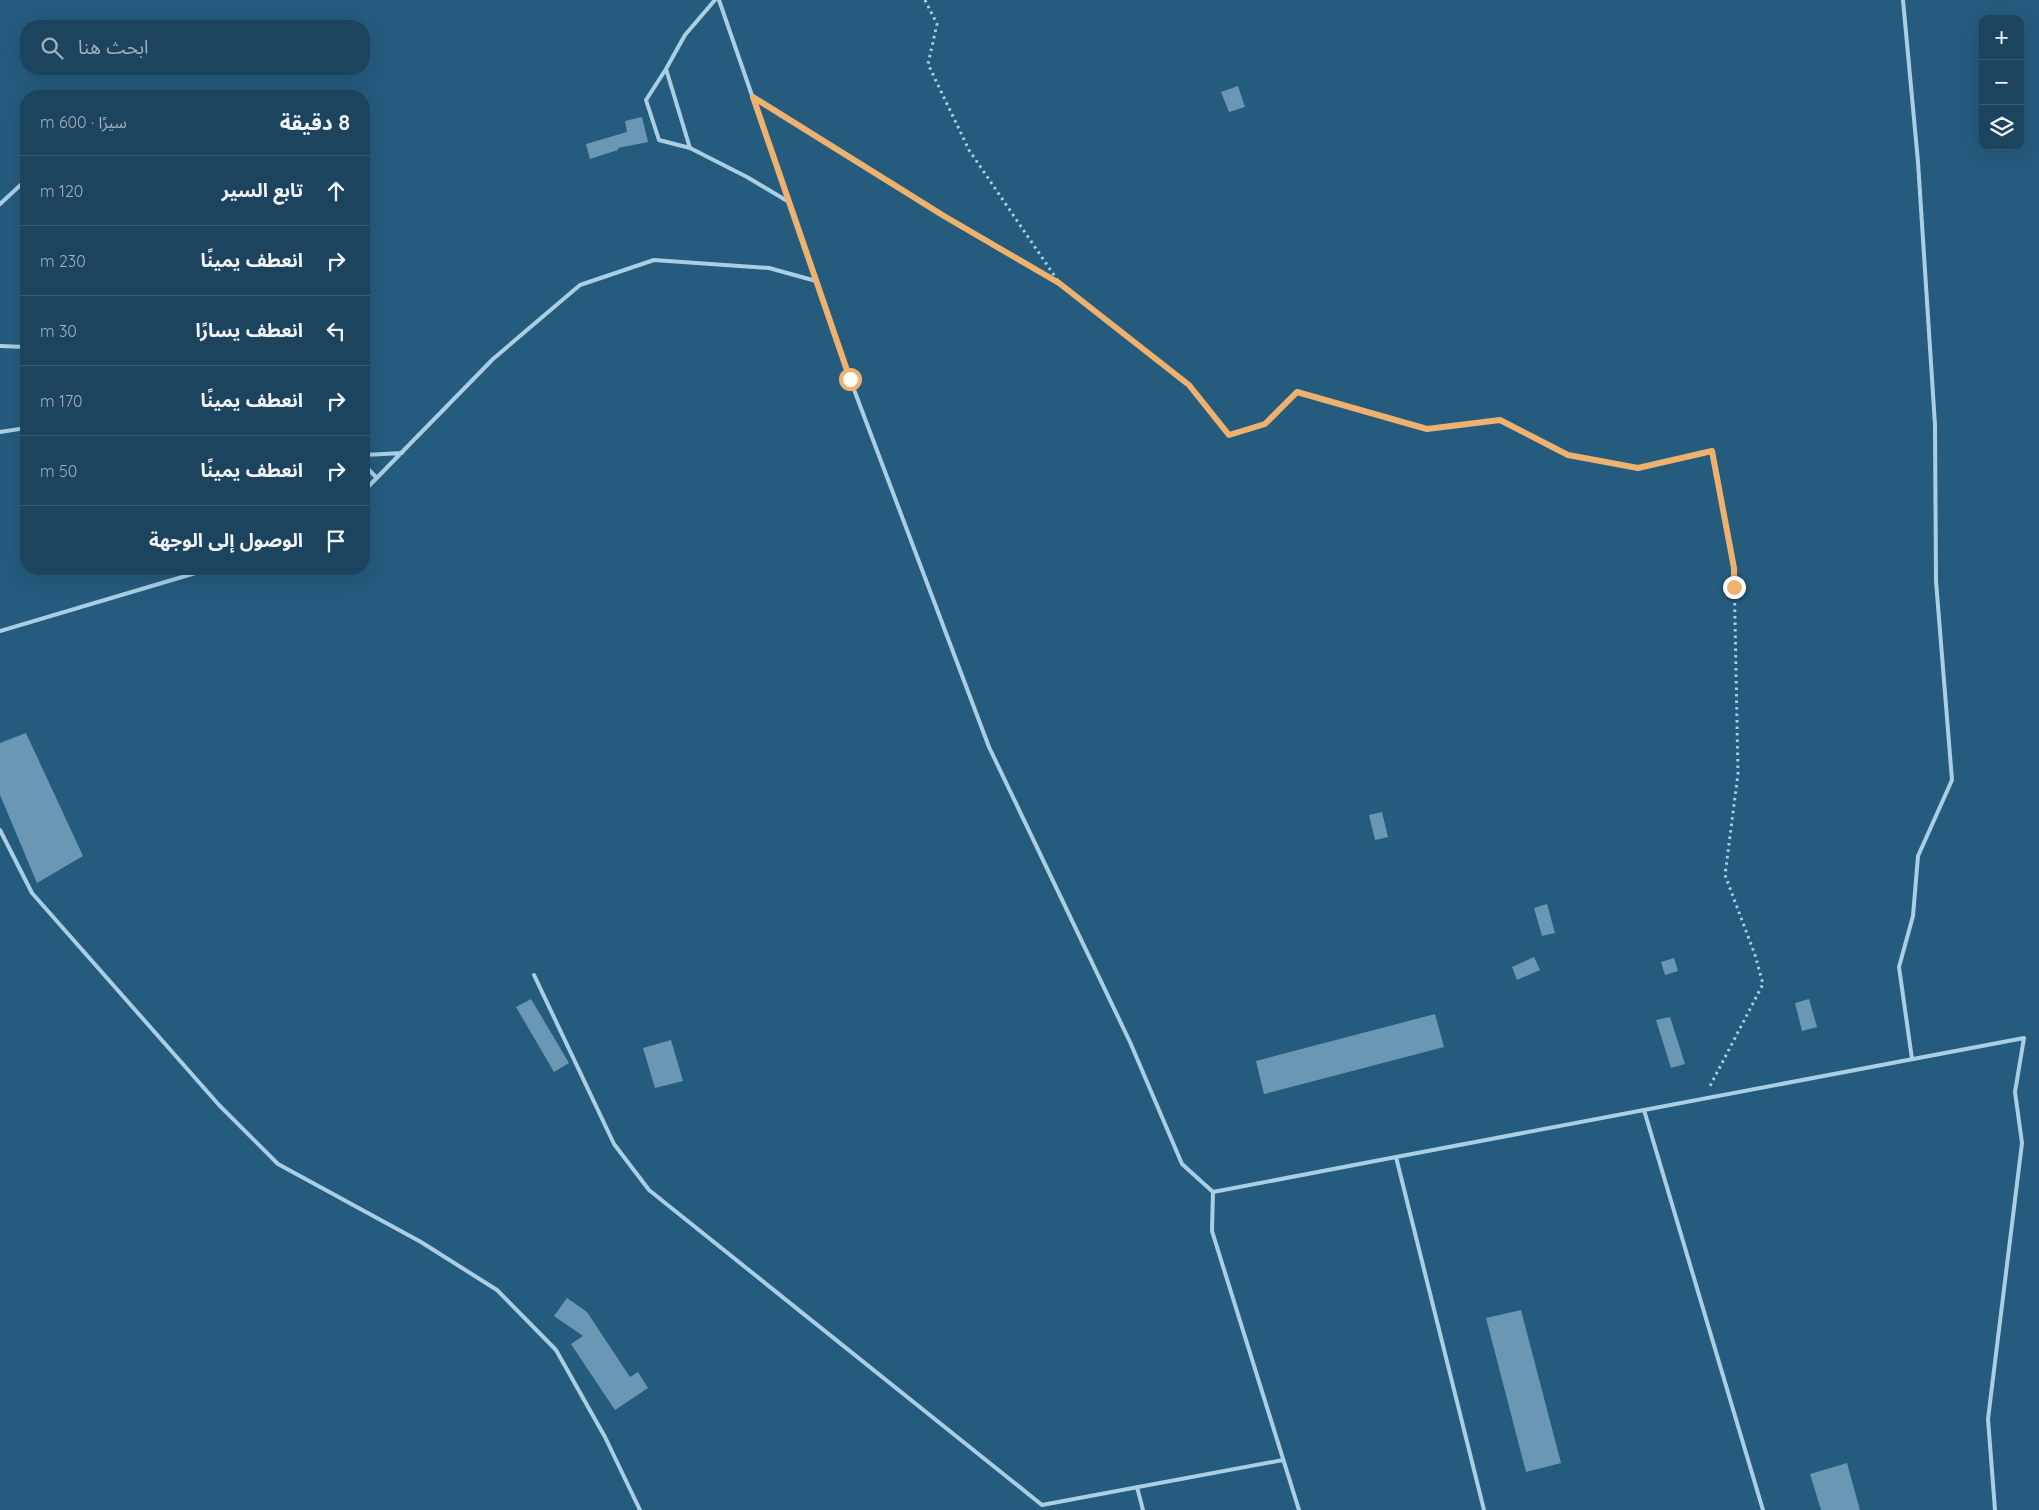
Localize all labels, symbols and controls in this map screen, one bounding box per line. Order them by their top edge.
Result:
map controls [1979,15,2024,150]
button: + [1979,15,2024,60]
search box [20,20,370,75]
icon: search [38,34,66,62]
text: ابحث هنا [78,35,149,59]
button: − [1979,60,2024,105]
button: layers [1979,105,2024,150]
text: 8 دقيقة [280,109,350,135]
text: سيرًا · 600 m [40,112,127,132]
icon: ahead [322,177,350,205]
text: تابع السير [221,178,303,202]
text: 120 m [40,181,83,201]
icon: right [322,247,350,275]
text: انعطف يمينًا [201,248,303,272]
text: 230 m [40,251,86,271]
icon: left [322,317,350,345]
text: انعطف يسارًا [196,318,303,342]
text: 30 m [40,321,77,341]
route start [839,368,862,391]
icon: right [322,387,350,415]
text: انعطف يمينًا [201,388,303,412]
text: 170 m [40,391,83,411]
icon: right [322,457,350,485]
text: انعطف يمينًا [201,458,303,482]
text: 50 m [40,461,77,481]
icon: arrive [322,527,350,555]
text: الوصول إلى الوجهة [149,528,303,552]
route end [1723,576,1746,599]

